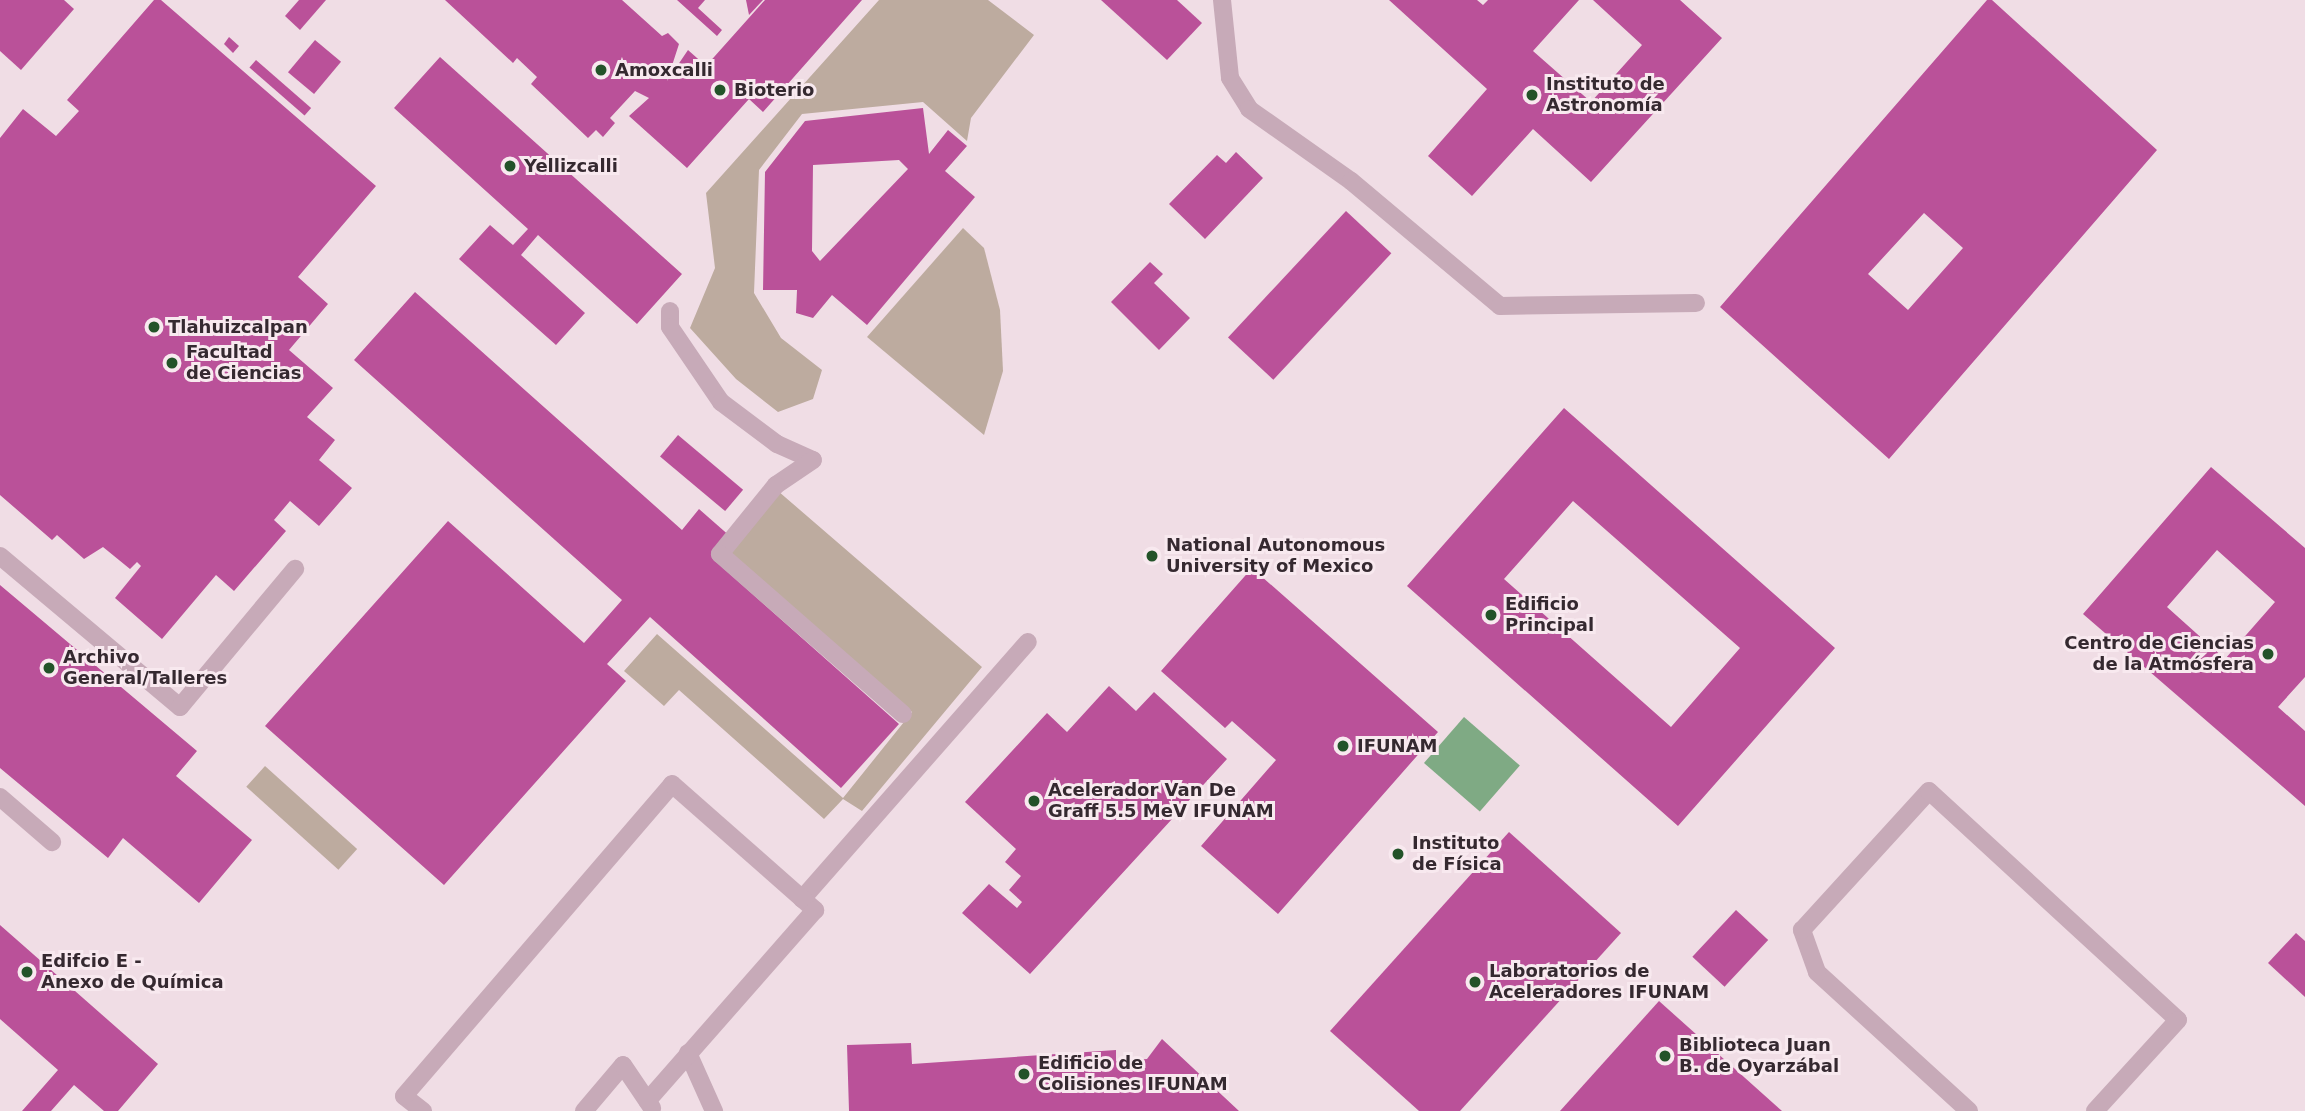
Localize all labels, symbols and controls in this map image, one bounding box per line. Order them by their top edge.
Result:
place label: Amoxcalli [615,59,713,81]
marker: Amoxcalli [593,62,609,78]
place label: Instituto de Astronomía [1546,74,1665,116]
place label: Bioterio [734,79,814,101]
marker: Bioterio [712,82,728,98]
marker: Instituto de Astronomía [1524,87,1540,103]
place label: Yellizcalli [524,155,618,177]
marker: Yellizcalli [502,158,518,174]
place label: Tlahuizcalpan [168,316,308,338]
marker: Tlahuizcalpan [146,319,162,335]
place label: Facultad de Ciencias [186,342,301,384]
marker: Facultad de Ciencias [164,355,180,371]
place label: National Autonomous University of Mexico [1166,535,1385,578]
marker: National Autonomous University of Mexico [1144,548,1160,564]
place label: Edificio Principal [1505,594,1594,636]
marker: Edificio Principal [1483,607,1499,623]
place label: Centro de Ciencias de la Atmósfera [2064,633,2254,676]
marker: Centro de Ciencias de la Atmósfera [2260,646,2276,662]
place label: Archivo General/Talleres [63,647,227,690]
marker: Archivo General/Talleres [41,660,57,676]
place label: IFUNAM [1357,735,1438,757]
marker: IFUNAM [1335,738,1351,754]
place label: Acelerador Van De Graff 5.5 MeV IFUNAM [1048,780,1274,822]
marker: Acelerador Van De Graff 5.5 MeV IFUNAM [1026,793,1042,809]
place label: Instituto de Física [1412,833,1502,876]
marker: Instituto de Física [1390,846,1406,862]
place label: Edifcio E - Anexo de Química [41,951,224,993]
place label: Laboratorios de Aceleradores IFUNAM [1489,961,1709,1004]
marker: Edifcio E - Anexo de Química [19,964,35,980]
marker: Laboratorios de Aceleradores IFUNAM [1467,974,1483,990]
place label: Biblioteca Juan B. de Oyarzábal [1679,1035,1839,1078]
marker: Biblioteca Juan B. de Oyarzábal [1657,1048,1673,1064]
place label: Edificio de Colisiones IFUNAM [1038,1053,1228,1096]
marker: Edificio de Colisiones IFUNAM [1016,1066,1032,1082]

